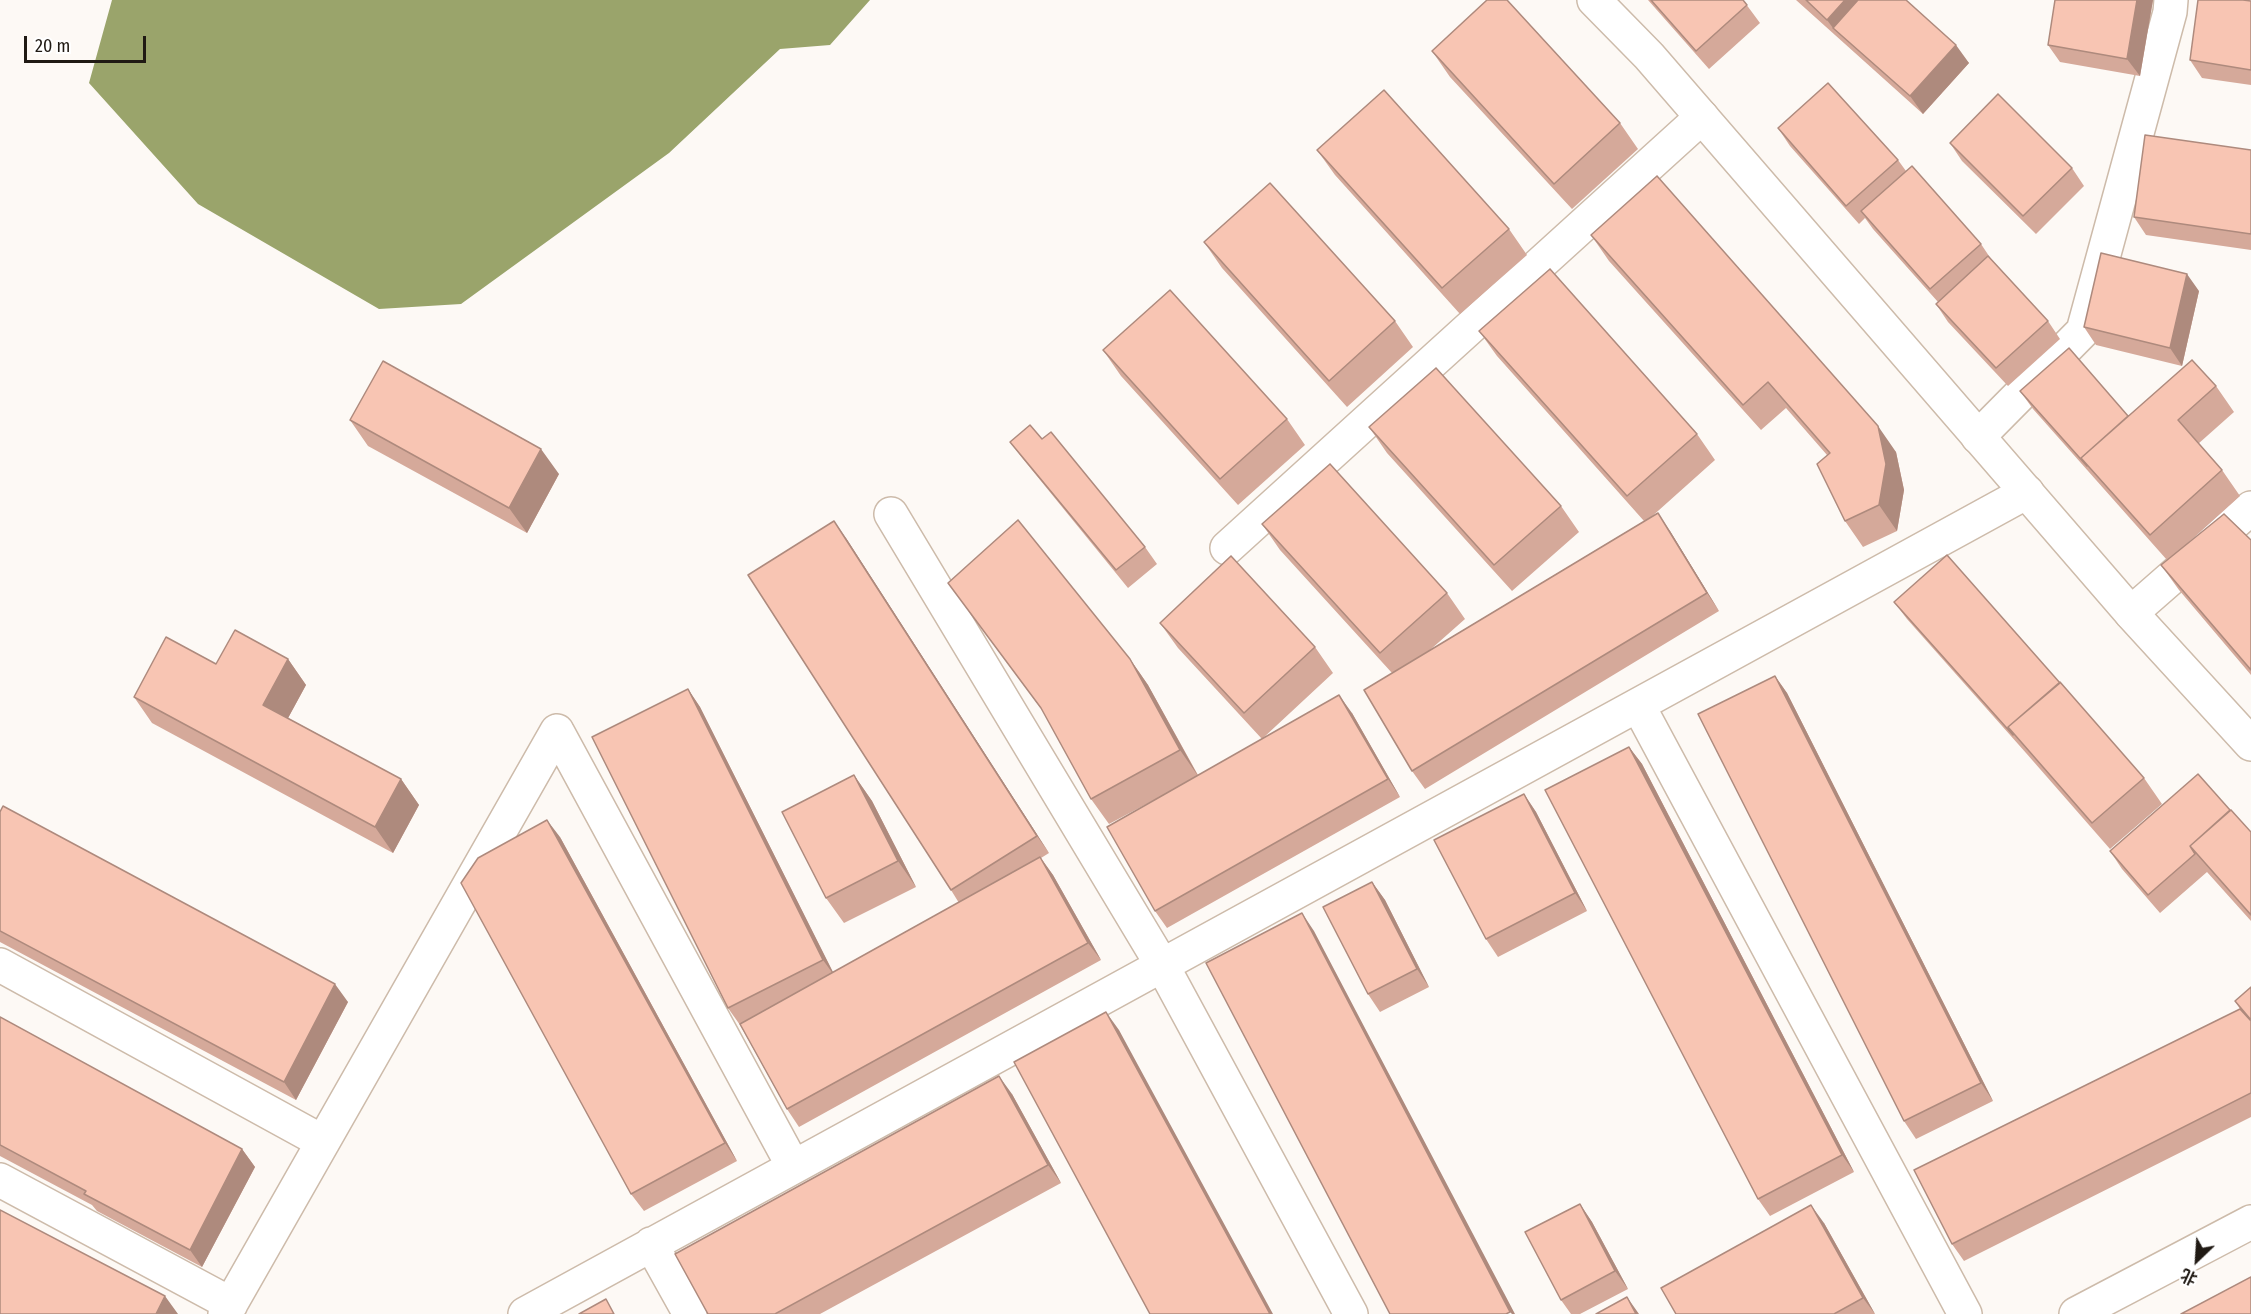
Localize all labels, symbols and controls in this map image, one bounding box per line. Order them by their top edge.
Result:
scale bar [27,24,148,62]
text: 20 m [35,35,70,57]
north arrow [2167,1230,2227,1290]
text: 北 [2178,1265,2200,1289]

